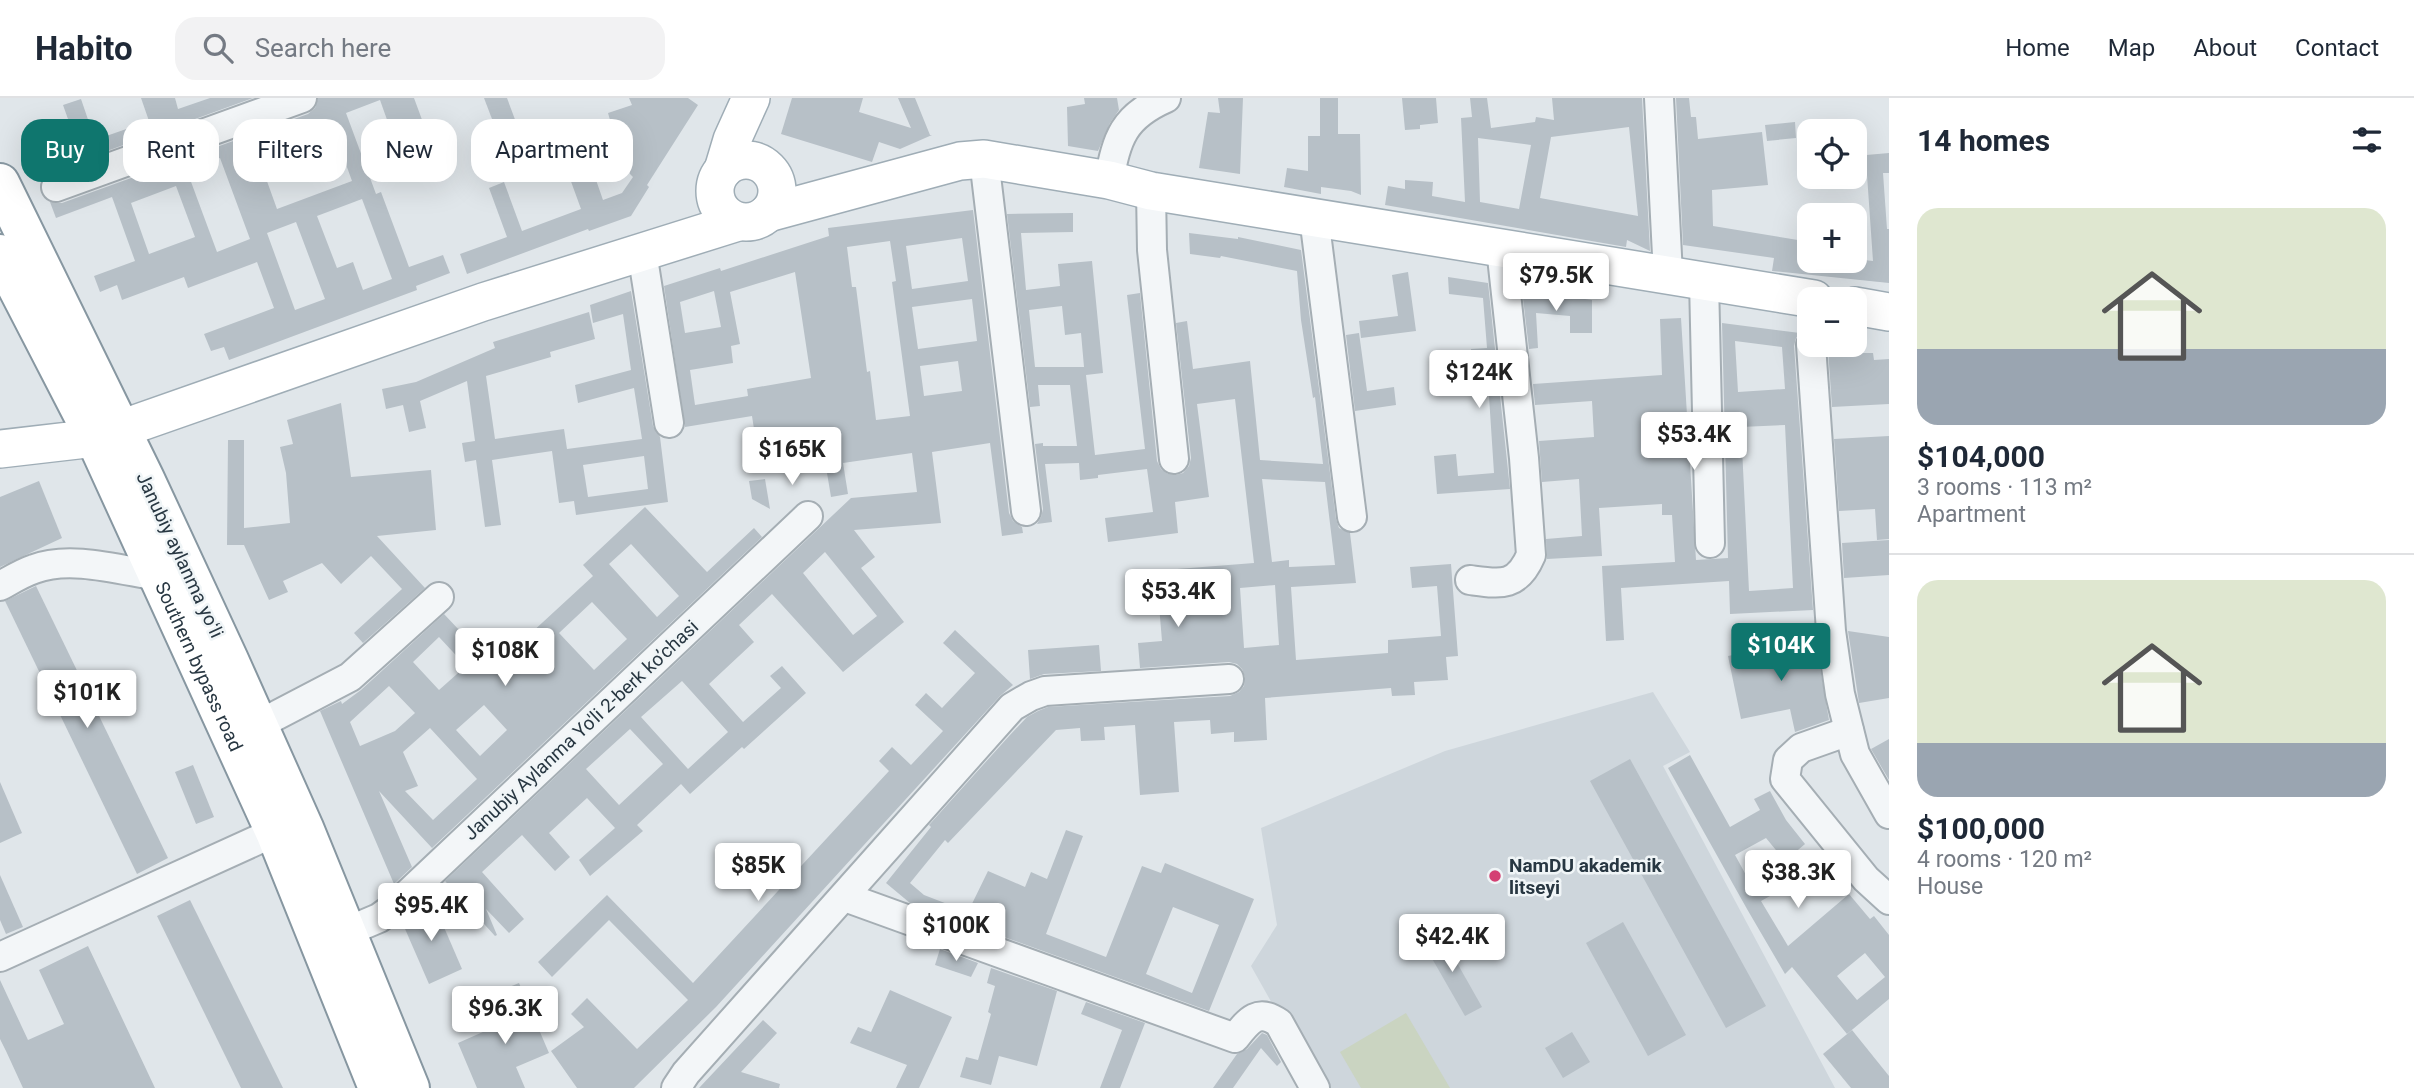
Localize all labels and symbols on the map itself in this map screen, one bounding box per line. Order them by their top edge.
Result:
pin: $79.5K [1499,254,1613,313]
pin: $124K [1430,350,1528,410]
pin: $53.4K [1637,412,1751,472]
pin: $165K [743,428,841,487]
street label: Janubiy aylanma yoʻli [131,468,229,642]
pin: $53.4K [1121,570,1235,629]
street label: Southern bypass road [151,578,248,755]
street label: Janubiy Аylanma Yo'li 2-berk koʼchasi [459,615,703,845]
pin: $104K [1732,624,1830,683]
pin: $108K [456,628,554,688]
pin: $101K [38,670,136,730]
pin: $85K [717,844,799,903]
pin: $38.3K [1741,850,1855,910]
place label: NamDU akademik litseyi [1509,854,1663,899]
marker: NamDU akademik litseyi [1487,868,1503,884]
pin: $95.4K [374,884,488,943]
pin: $100K [907,904,1005,963]
pin: $42.4K [1395,914,1509,974]
pin: $96.3K [448,986,562,1046]

